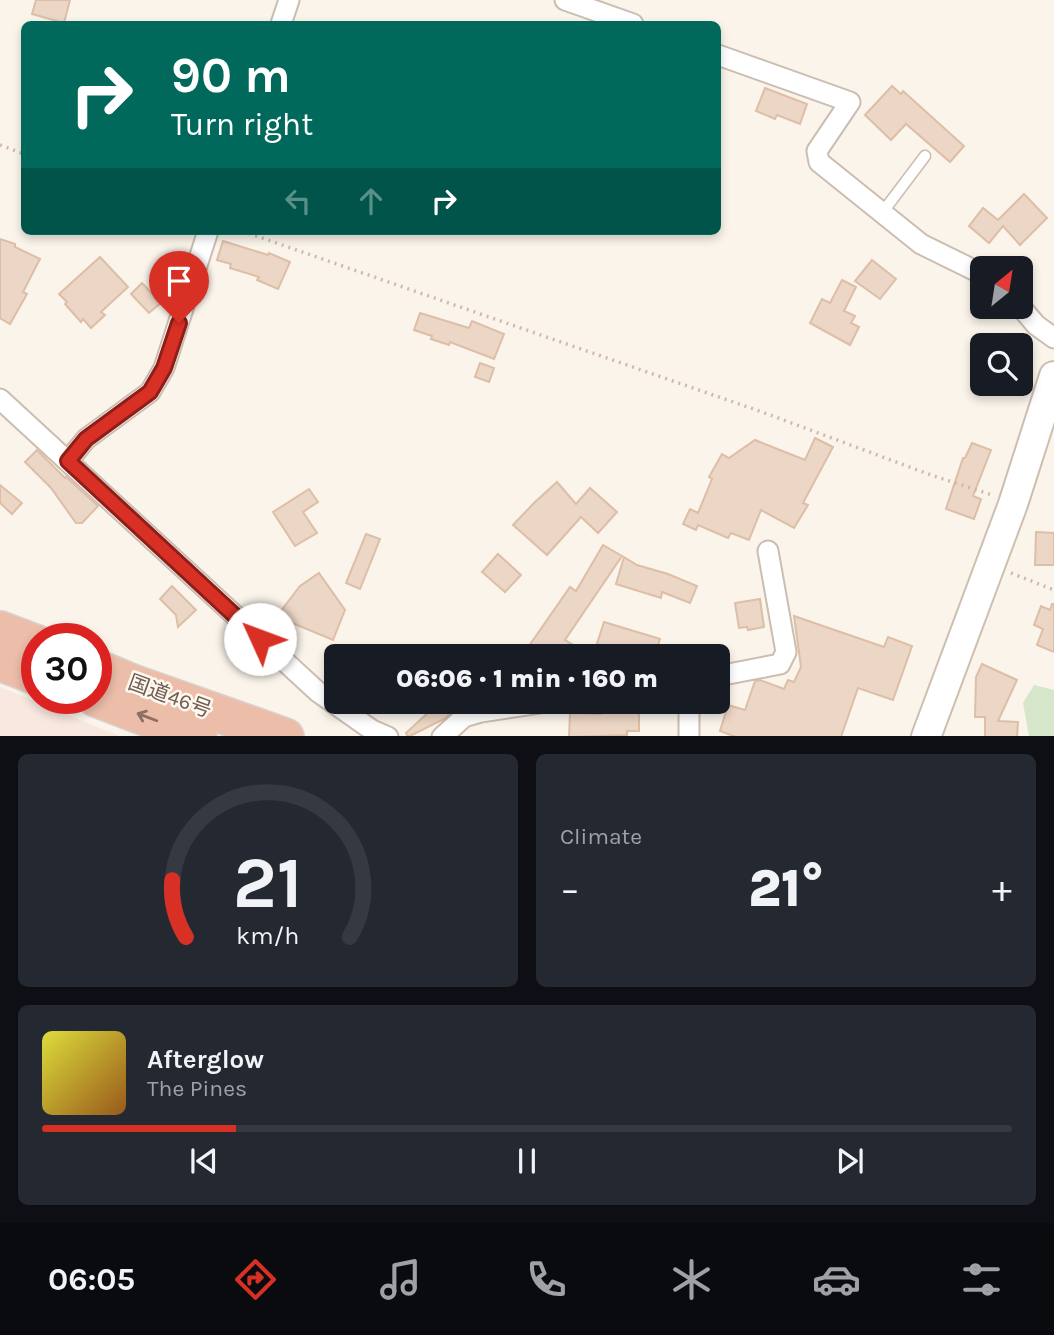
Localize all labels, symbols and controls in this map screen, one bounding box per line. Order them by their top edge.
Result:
text: 90 m [171,47,291,104]
icon: right [56,49,147,140]
text: Turn right [171,106,313,143]
icon: left [279,182,317,220]
icon: ahead [352,182,390,220]
icon: right [425,182,463,220]
pin [149,251,209,323]
north arrow [970,256,1032,318]
map controls [970,256,1033,396]
icon: arrive [160,262,198,300]
button: search [970,333,1033,396]
position arrow [223,602,297,676]
speed limit sign: 30 [21,623,112,714]
text: 06:06 · 1 min · 160 m [396,663,658,694]
street label: 国道46号 [125,670,215,722]
one-way arrow [137,709,158,722]
text: Climate [560,823,642,850]
text: 21 [233,840,303,925]
text: 21° [748,858,824,919]
text: − [560,867,580,912]
text: + [992,867,1012,912]
text: km/h [236,920,300,949]
text: Afterglow [147,1044,264,1075]
text: The Pines [147,1075,247,1102]
icon: previous [185,1142,223,1180]
icon: pause [508,1142,546,1180]
icon: next [831,1142,869,1180]
icon: directions [231,1255,280,1304]
icon: music [376,1255,425,1304]
icon: phone [522,1255,571,1304]
icon: climate [667,1255,716,1304]
icon: car [812,1255,861,1304]
icon: filters [957,1255,1006,1304]
text: 06:05 [48,1261,135,1298]

